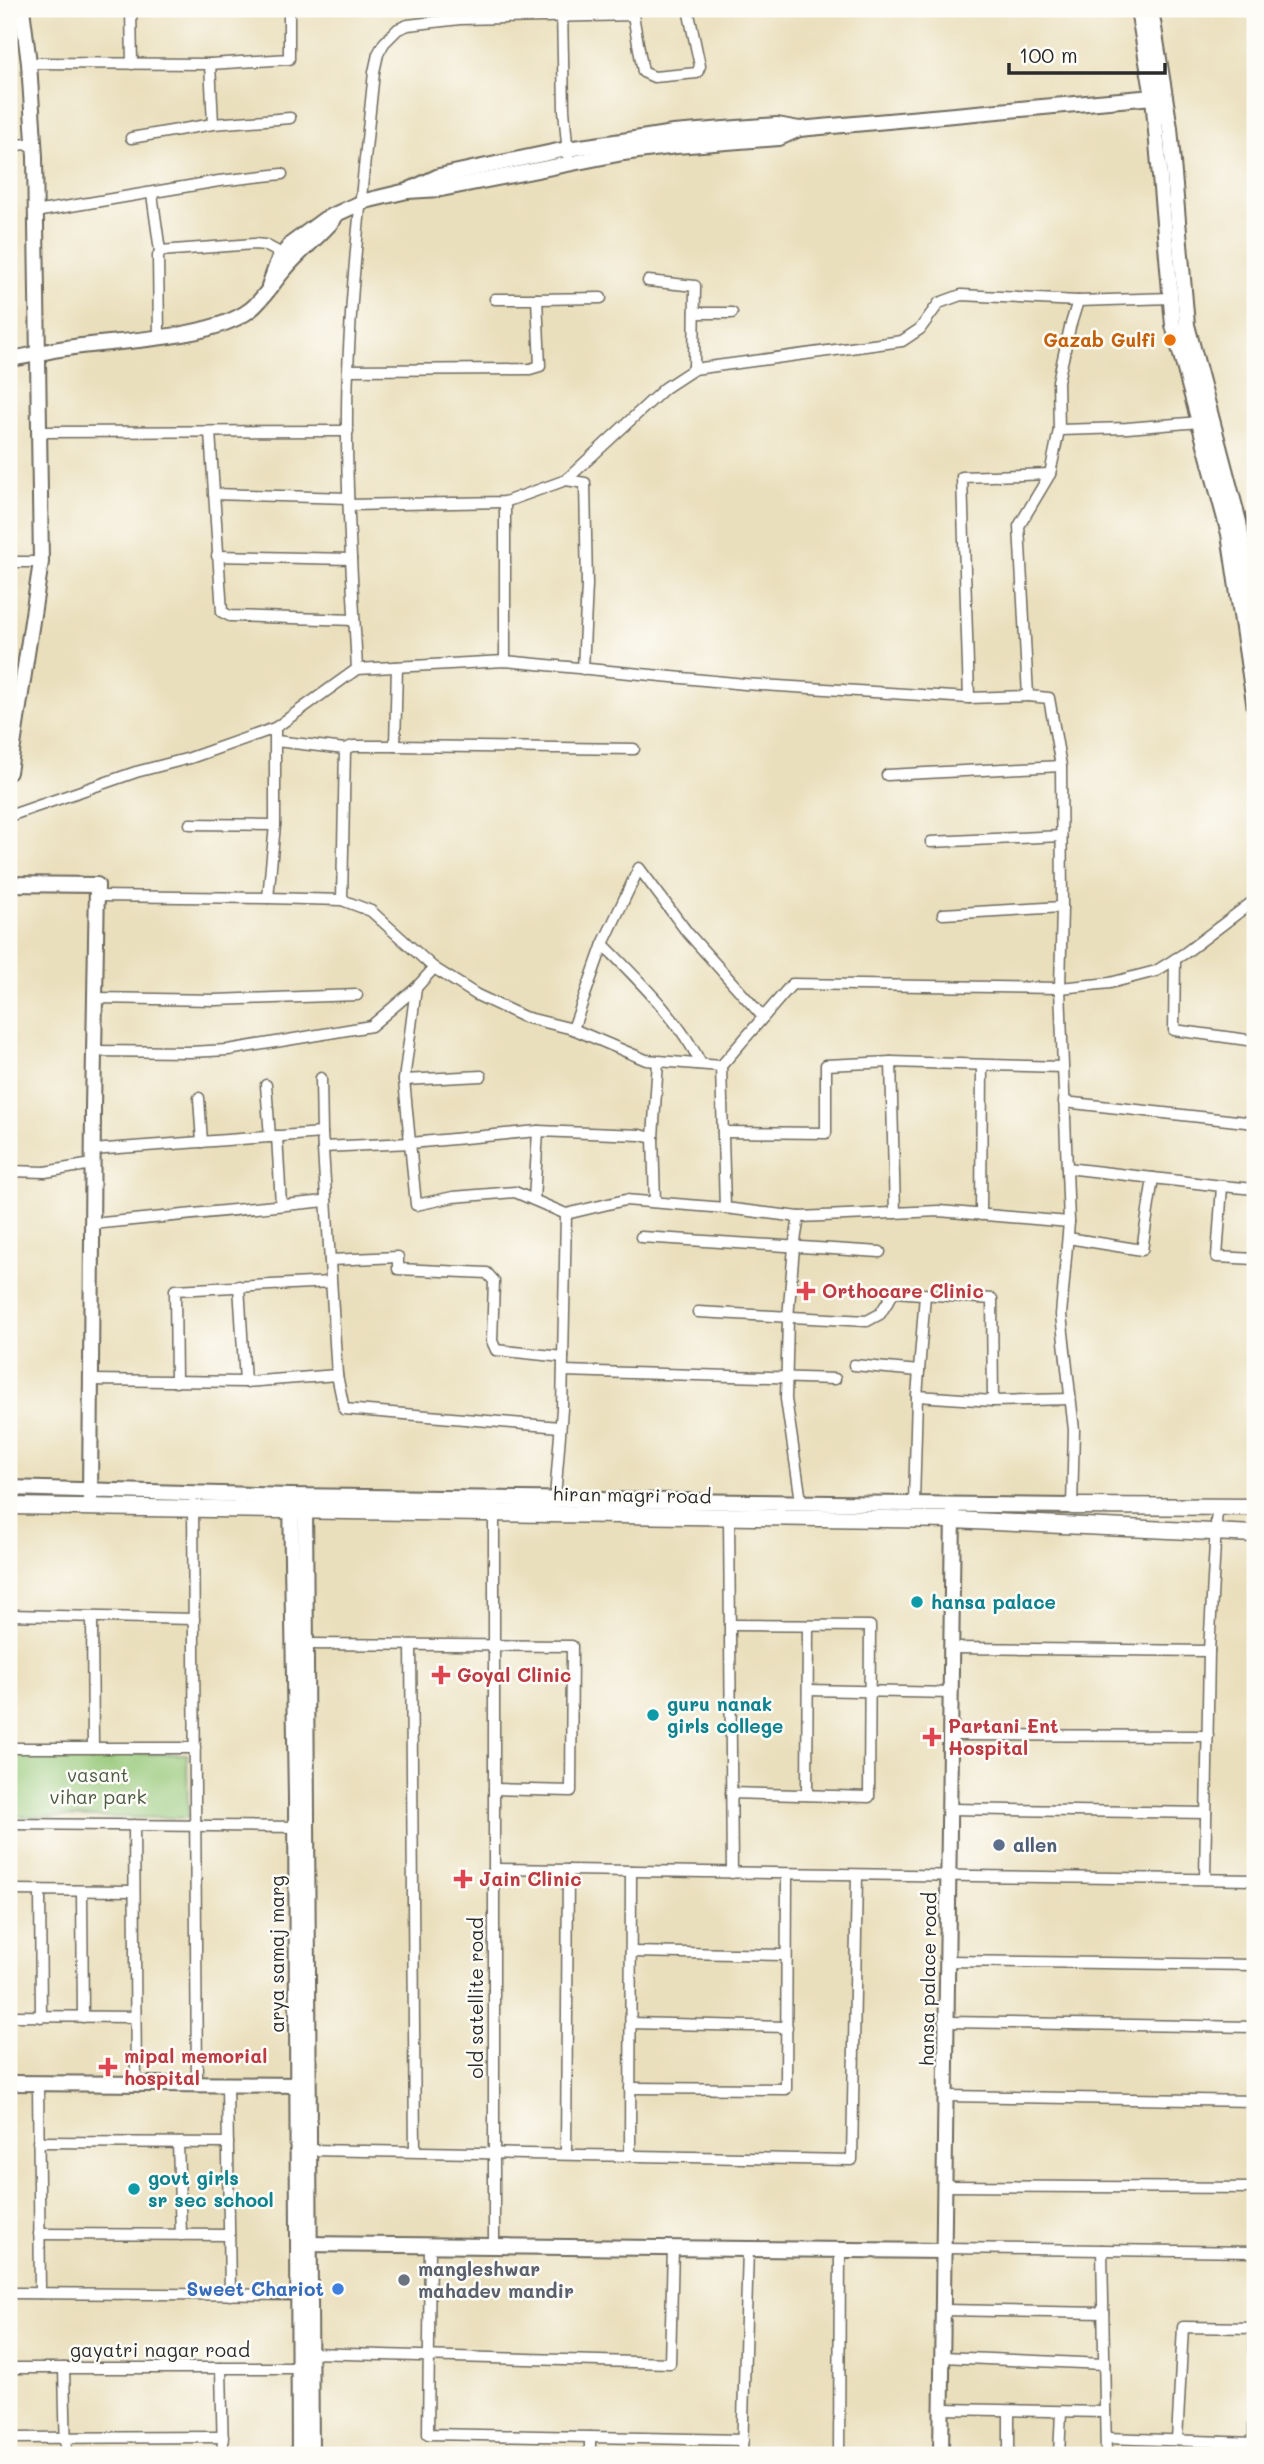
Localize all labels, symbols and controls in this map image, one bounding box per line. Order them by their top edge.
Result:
scale bar [1009,32,1164,76]
text: 100 m [1019,41,1078,68]
place label: Gazab Gulfi [1043,327,1156,352]
marker: Gazab Gulfi [1162,332,1178,348]
place label: Orthocare Clinic [822,1278,984,1303]
marker: Orthocare Clinic [796,1281,816,1301]
street label: hiran magri road [552,1481,712,1508]
place label: hansa palace [931,1589,1056,1614]
marker: hansa palace [909,1594,925,1610]
place label: Goyal Clinic [457,1662,571,1687]
marker: Goyal Clinic [431,1665,451,1685]
place label: guru nanak girls college [667,1691,783,1738]
marker: guru nanak girls college [645,1707,661,1723]
place label: Partani Ent Hospital [948,1713,1058,1760]
marker: Partani Ent Hospital [922,1727,942,1747]
park label: vasant vihar park [49,1762,147,1809]
place label: allen [1013,1832,1057,1857]
marker: allen [991,1837,1007,1853]
place label: Jain Clinic [479,1866,582,1891]
marker: Jain Clinic [453,1869,473,1889]
street label: arya samaj marg [264,1875,289,2033]
street label: hansa palace road [913,1892,942,2066]
street label: old satellite road [463,1917,488,2079]
place label: mipal memorial hospital [124,2043,267,2090]
marker: mipal memorial hospital [98,2057,118,2077]
place label: govt girls sr sec school [148,2165,274,2212]
marker: govt girls sr sec school [126,2181,142,2197]
place label: mangleshwar mahadev mandir [418,2256,574,2303]
marker: mangleshwar mahadev mandir [396,2272,412,2288]
place label: Sweet Chariot [186,2276,324,2301]
marker: Sweet Chariot [330,2281,346,2297]
street label: gayatri nagar road [70,2337,250,2362]

